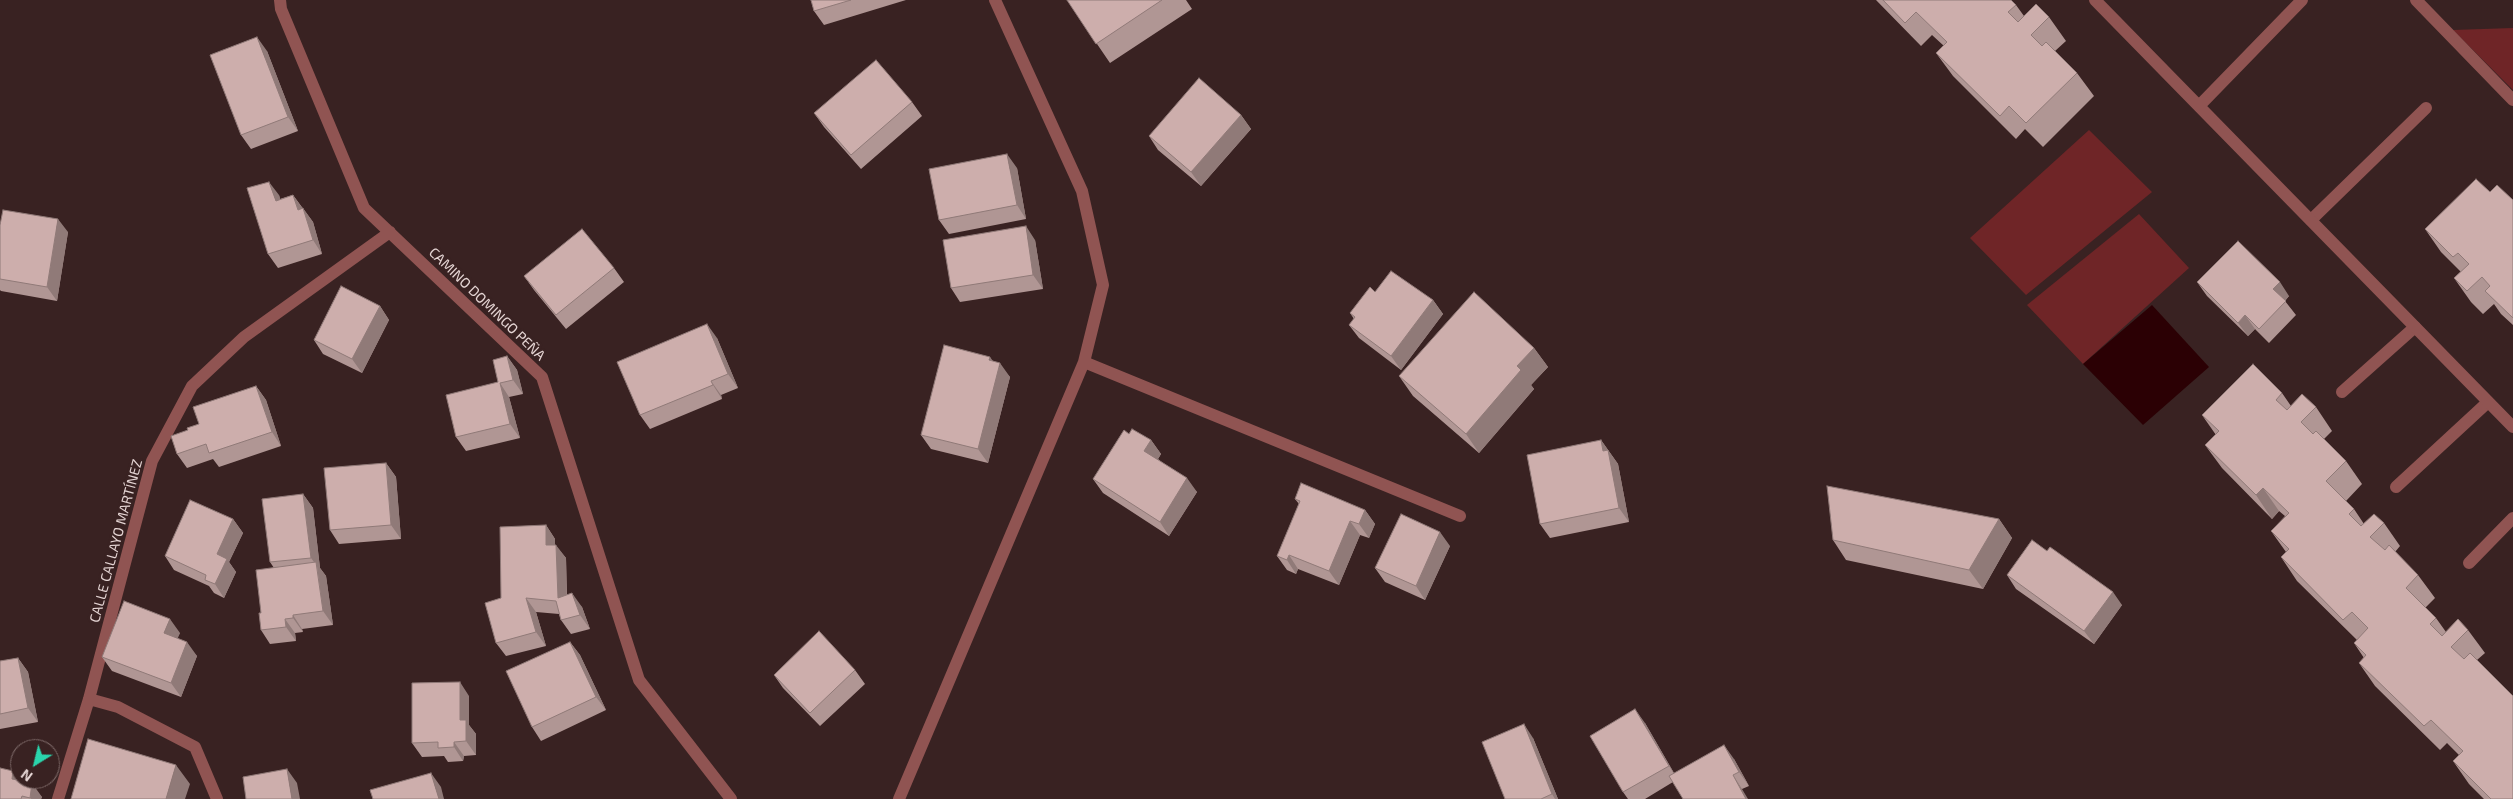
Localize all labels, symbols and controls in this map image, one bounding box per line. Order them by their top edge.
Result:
street label: CAMINO DOMINGO PEÑA [425,244,549,364]
street label: CALLE CALLAYO MARTÍNEZ [86,458,146,624]
north arrow [10,739,60,789]
text: N [17,766,36,786]

